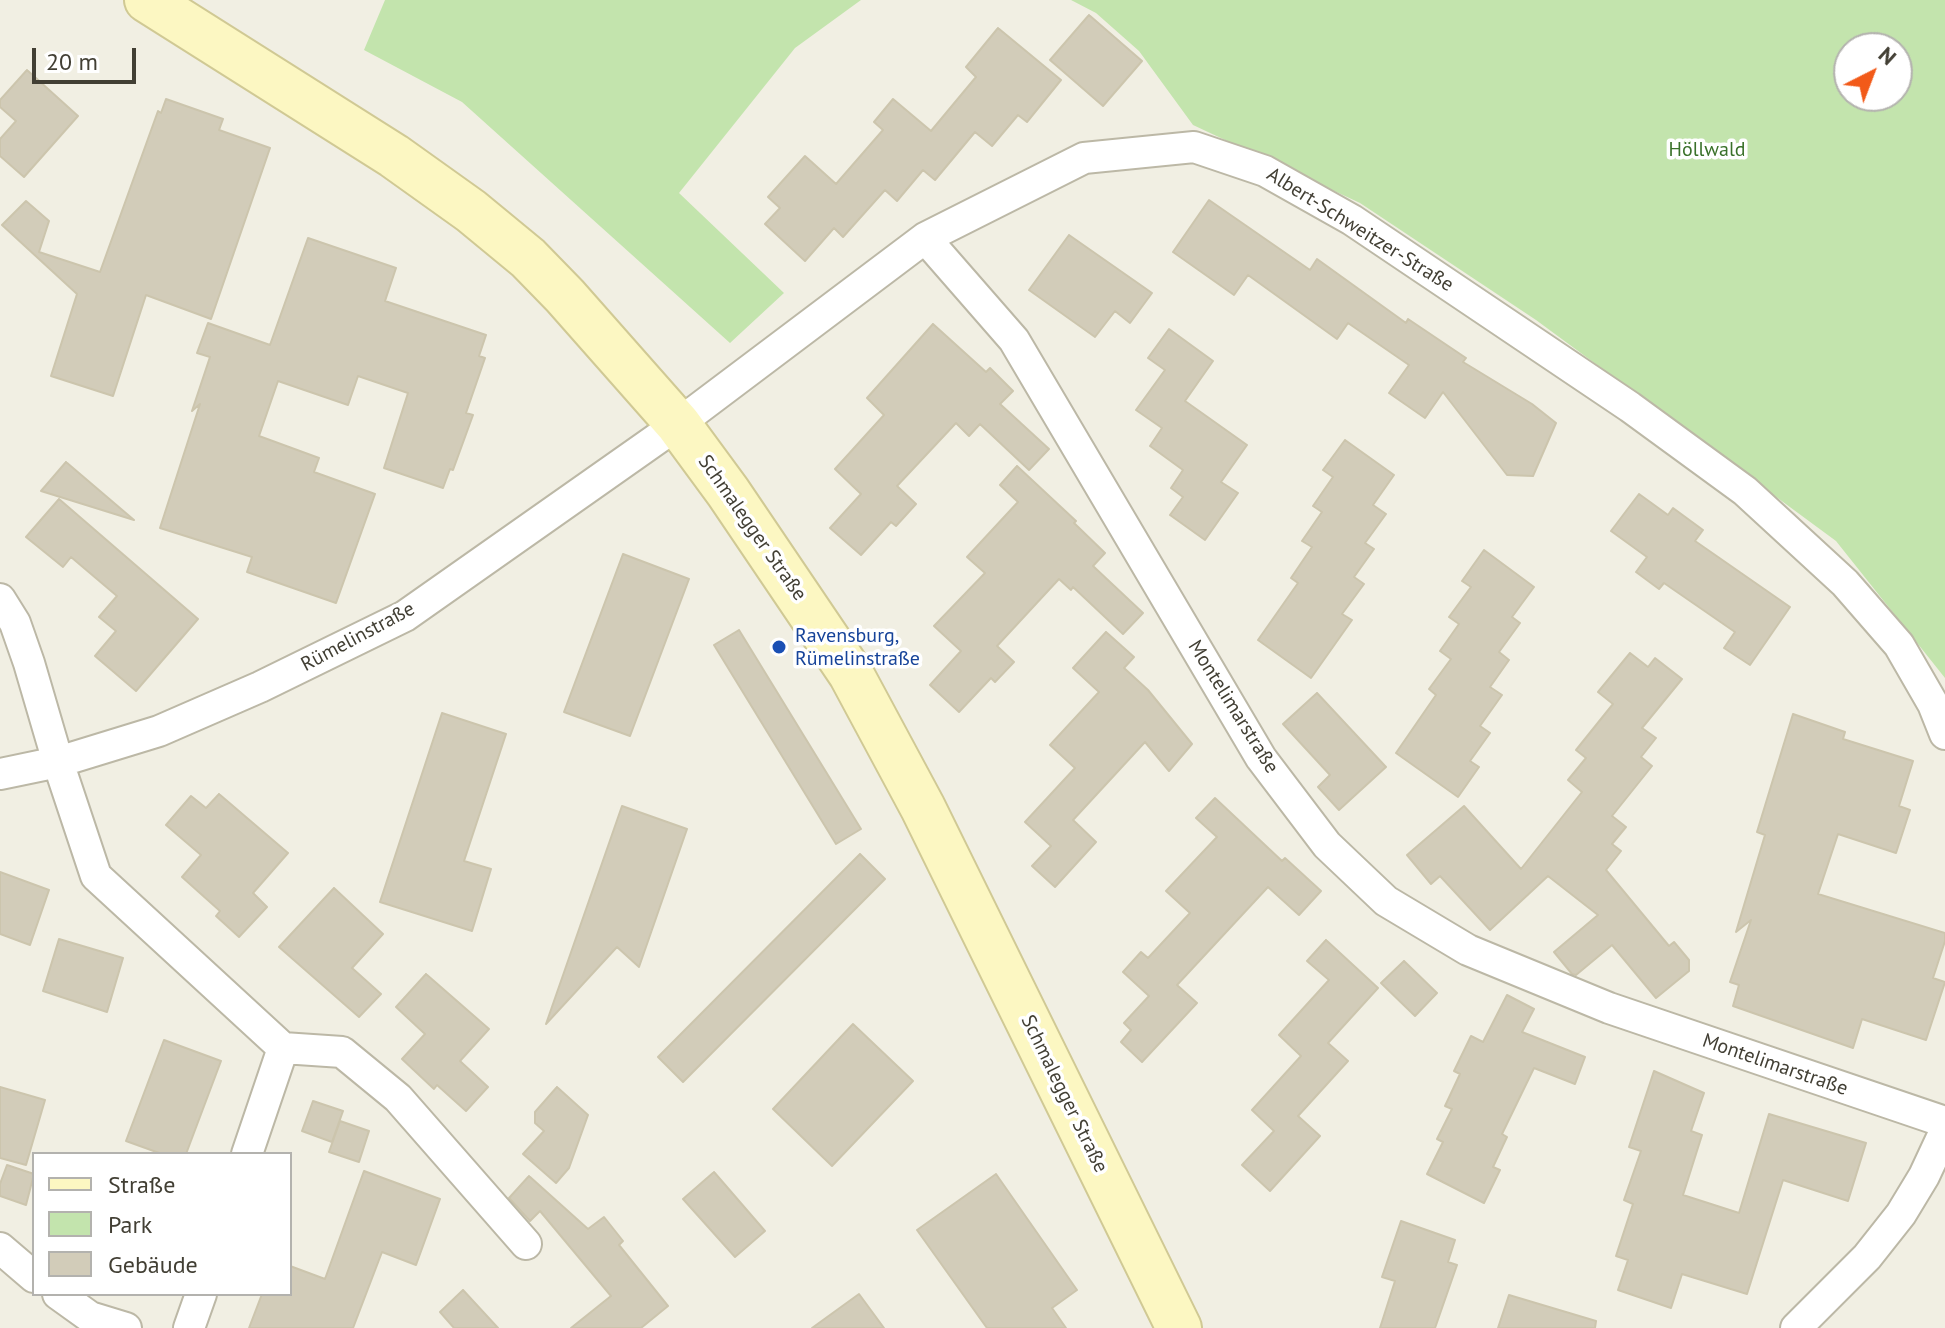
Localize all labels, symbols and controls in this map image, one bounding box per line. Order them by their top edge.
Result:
scale bar [36,32,140,82]
north arrow [1833,32,1913,112]
text: N [1873,40,1902,71]
text: 20 m [46,46,98,77]
park label: Höllwald [1668,138,1746,162]
street label: Albert-Schweitzer-Straße [1262,163,1458,297]
street label: Schmalegger Straße [693,450,811,606]
street label: Rümelinstraße [297,597,419,677]
place label: Ravensburg, Rümelinstraße [795,624,920,671]
street label: Montelimarstraße [1182,636,1284,778]
marker: Ravensburg, Rümelinstraße [770,638,788,656]
street label: Schmalegger Straße [1015,1011,1113,1177]
street label: Montelimarstraße [1699,1029,1851,1101]
legend [32,1152,292,1296]
text: Straße [108,1169,175,1200]
text: Park [108,1209,152,1240]
text: Gebäude [108,1249,198,1280]

